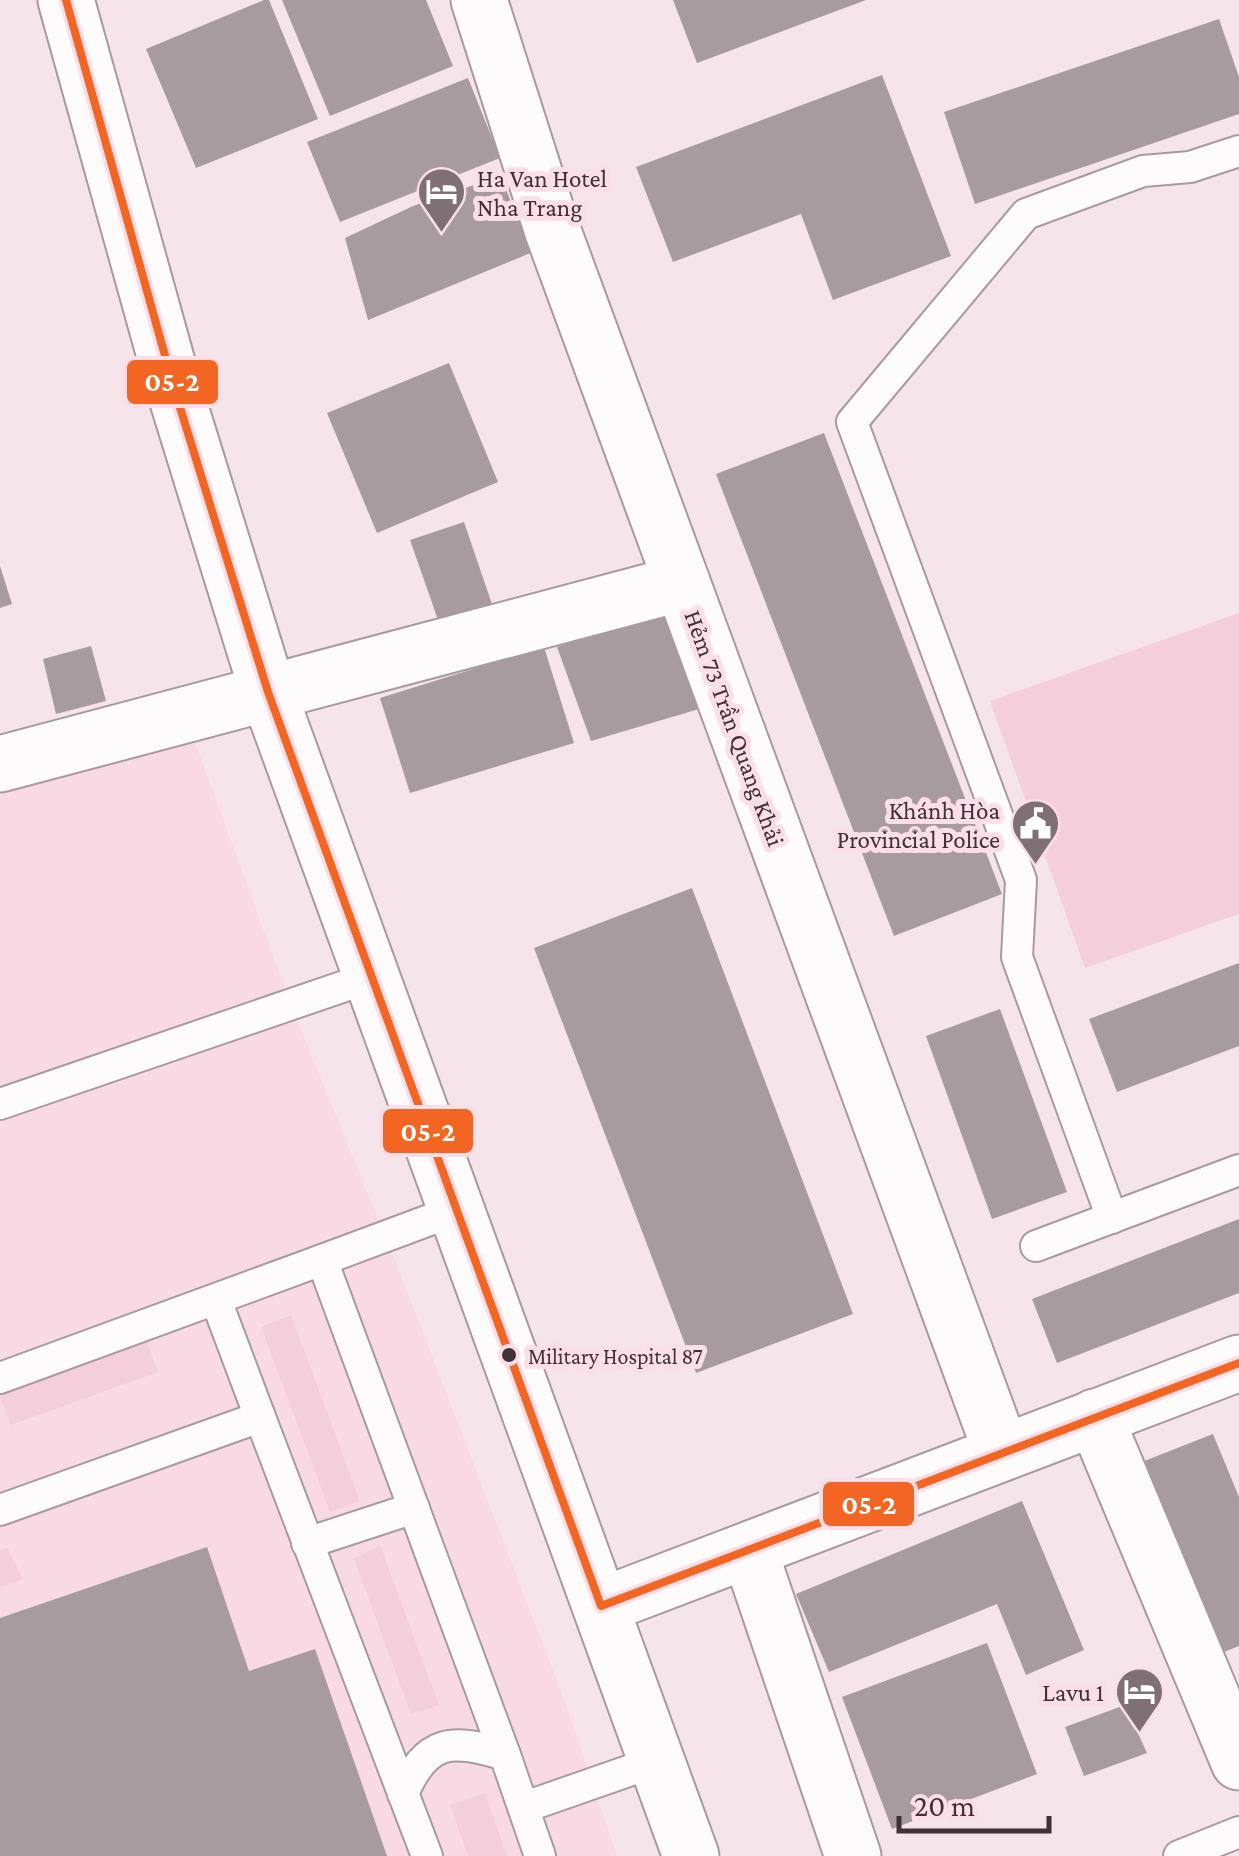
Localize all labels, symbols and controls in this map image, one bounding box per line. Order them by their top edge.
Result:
place label: Ha Van Hotel Nha Trang [477,165,607,222]
hotel icon: Ha Van Hotel Nha Trang [416,166,468,234]
line badge: 05-2 [125,358,220,406]
text: 05-2 [144,366,200,397]
street label: Hẻm 73 Trần Quang Khải [678,606,790,850]
place label: Khánh Hòa Provincial Police [837,797,1000,853]
public building icon: Khánh Hòa Provincial Police [1009,798,1061,866]
line badge: 05-2 [381,1107,475,1155]
text: 05-2 [400,1116,456,1147]
place label: Military Hospital 87 [528,1344,703,1369]
marker: Military Hospital 87 [499,1345,519,1365]
line badge: 05-2 [821,1480,916,1528]
text: 05-2 [841,1489,897,1520]
hotel icon: Lavu 1 [1113,1666,1165,1734]
place label: Lavu 1 [1042,1679,1104,1706]
scale bar [899,1771,1049,1833]
text: 20 m [914,1789,975,1822]

